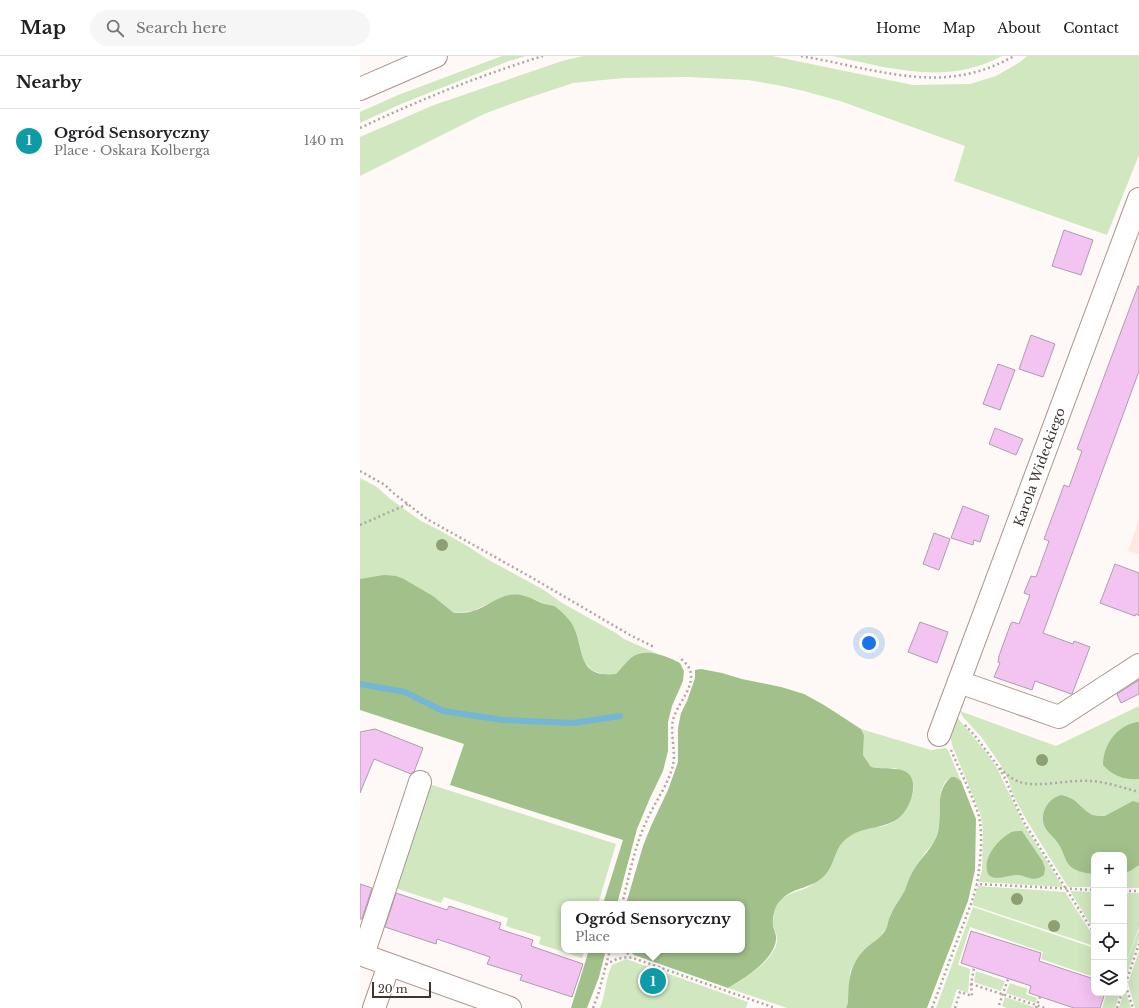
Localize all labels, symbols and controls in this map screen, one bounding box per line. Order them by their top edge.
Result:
search box [90,10,370,46]
text: Map [20,16,66,39]
icon: search [104,17,126,39]
text: Search here [136,18,227,37]
text: Home [876,19,921,37]
text: Map [943,19,975,37]
text: About [997,19,1041,37]
text: Contact [1063,19,1119,37]
text: Nearby [16,72,82,93]
text: Ogród Sensoryczny [54,123,209,142]
text: 1 [26,132,32,149]
text: 140 m [304,132,344,149]
text: Place · Oskara Kolberga [54,142,210,159]
street label: Karola Wideckiego [1010,405,1069,529]
your location [859,633,879,653]
map controls [1091,852,1127,996]
button: + [1091,852,1127,888]
button: − [1091,888,1127,924]
popup [561,901,745,953]
text: Ogród Sensoryczny [575,909,731,928]
button: locate [1091,924,1127,960]
text: Place [575,928,610,945]
button: layers [1091,960,1127,996]
pin: 1 [640,966,666,996]
scale bar [372,980,431,999]
text: 20 m [378,982,408,996]

